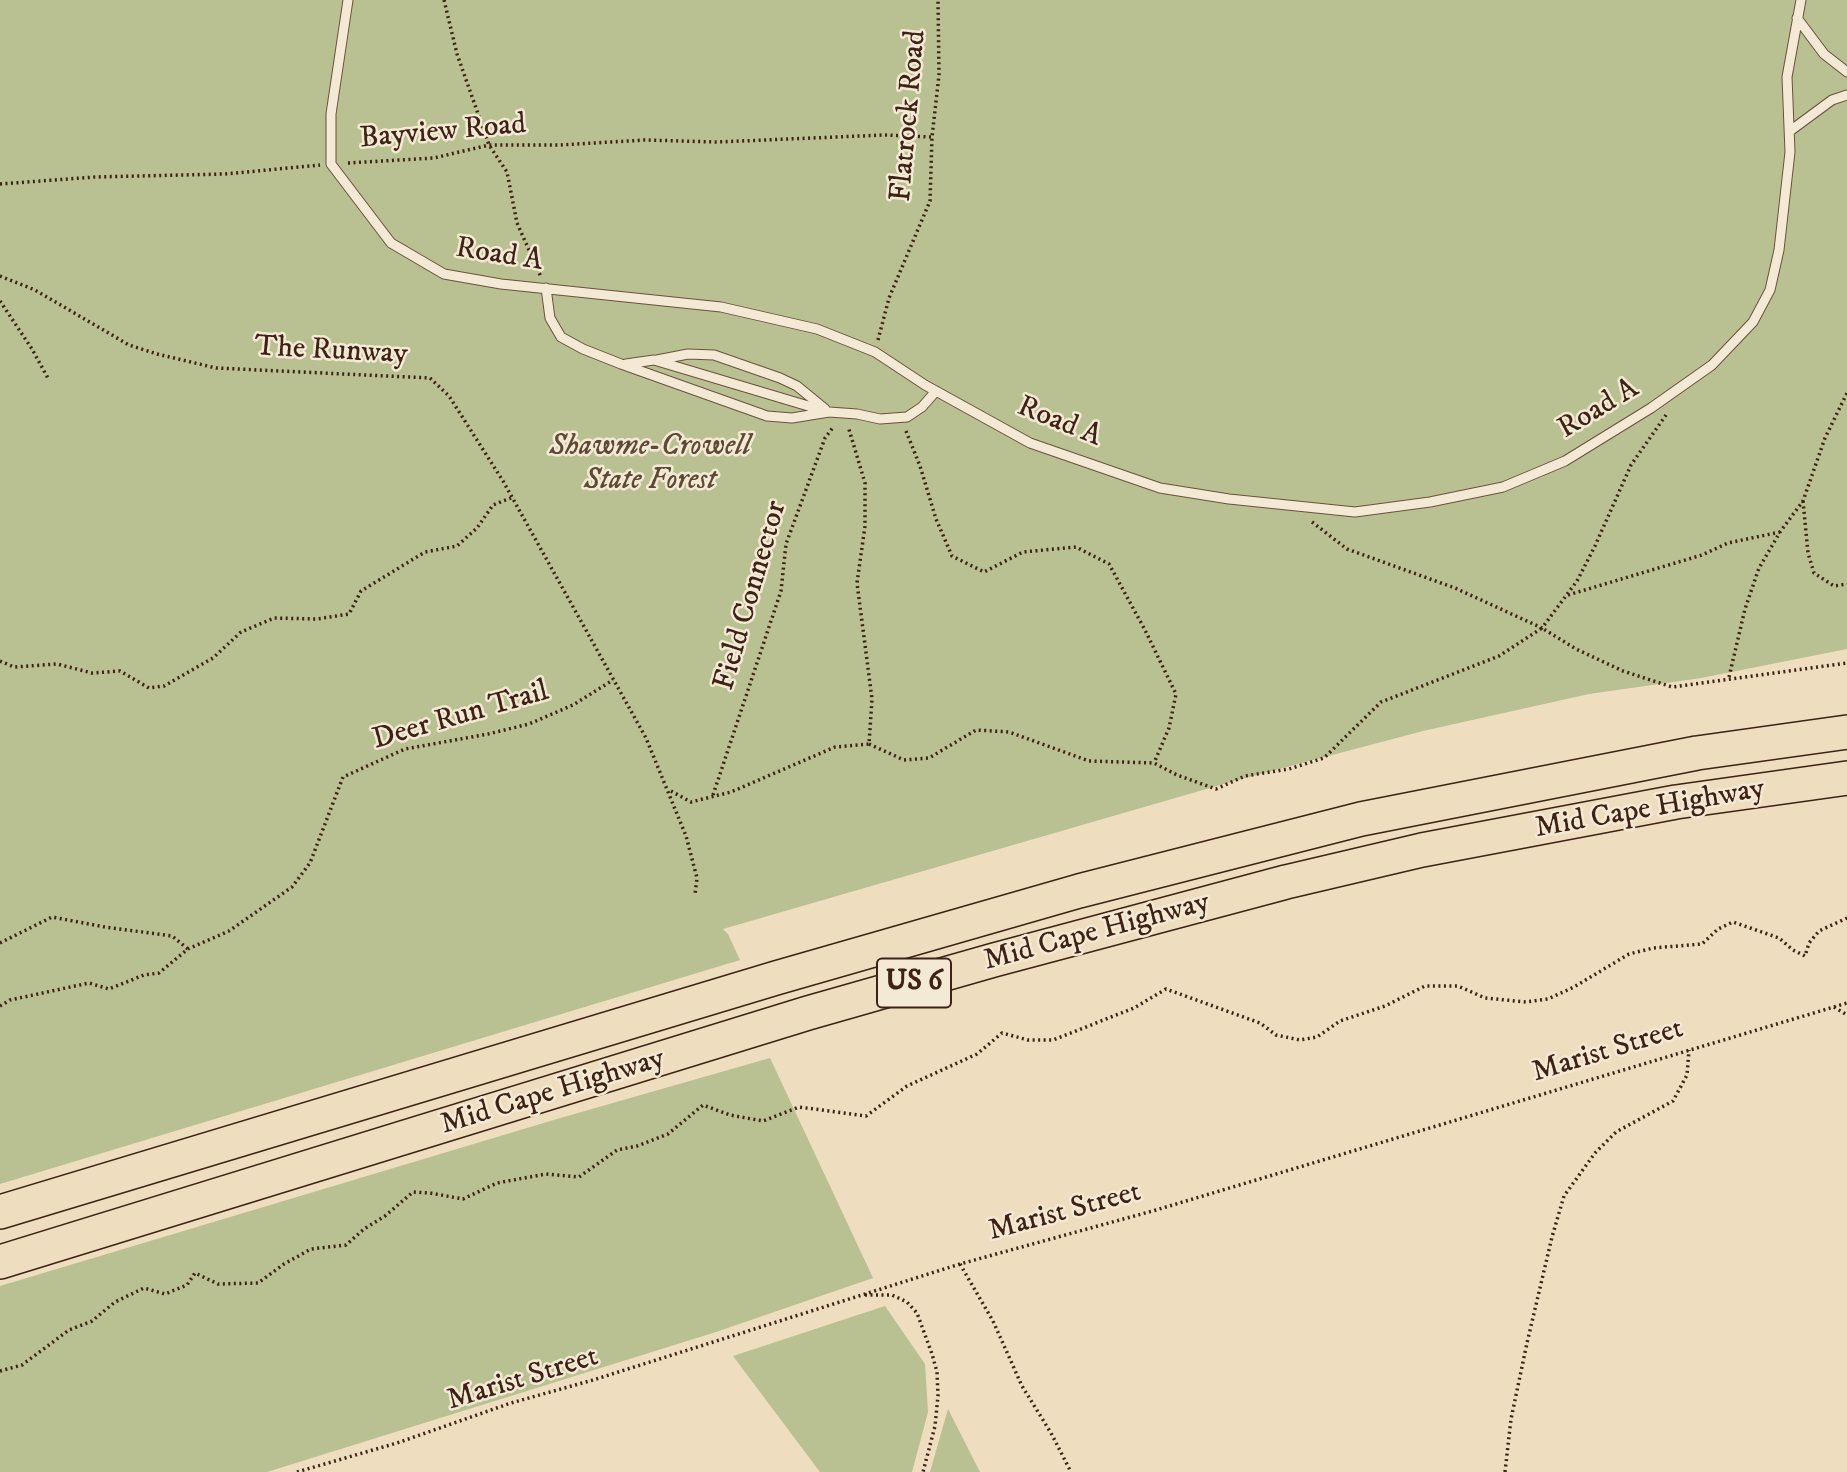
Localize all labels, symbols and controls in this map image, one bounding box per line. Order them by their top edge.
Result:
street label: Flatrock Road [885,29,935,203]
street label: Bayview Road [358,108,528,158]
street label: Road A [453,231,545,281]
street label: The Runway [254,330,408,374]
street label: Road A [1552,372,1646,448]
street label: Road A [1012,390,1106,456]
park label: Shawme-Crowell State Forest [549,430,751,500]
street label: Field Connector [708,497,796,695]
street label: Deer Run Trail [369,675,553,759]
street label: Mid Cape Highway [1533,772,1767,848]
street label: Mid Cape Highway [980,886,1214,980]
road number: US 6 [877,958,951,1007]
street label: Marist Street [1528,1012,1688,1092]
street label: Mid Cape Highway [437,1042,669,1144]
street label: Marist Street [985,1175,1145,1251]
street label: Marist Street [443,1340,603,1420]

